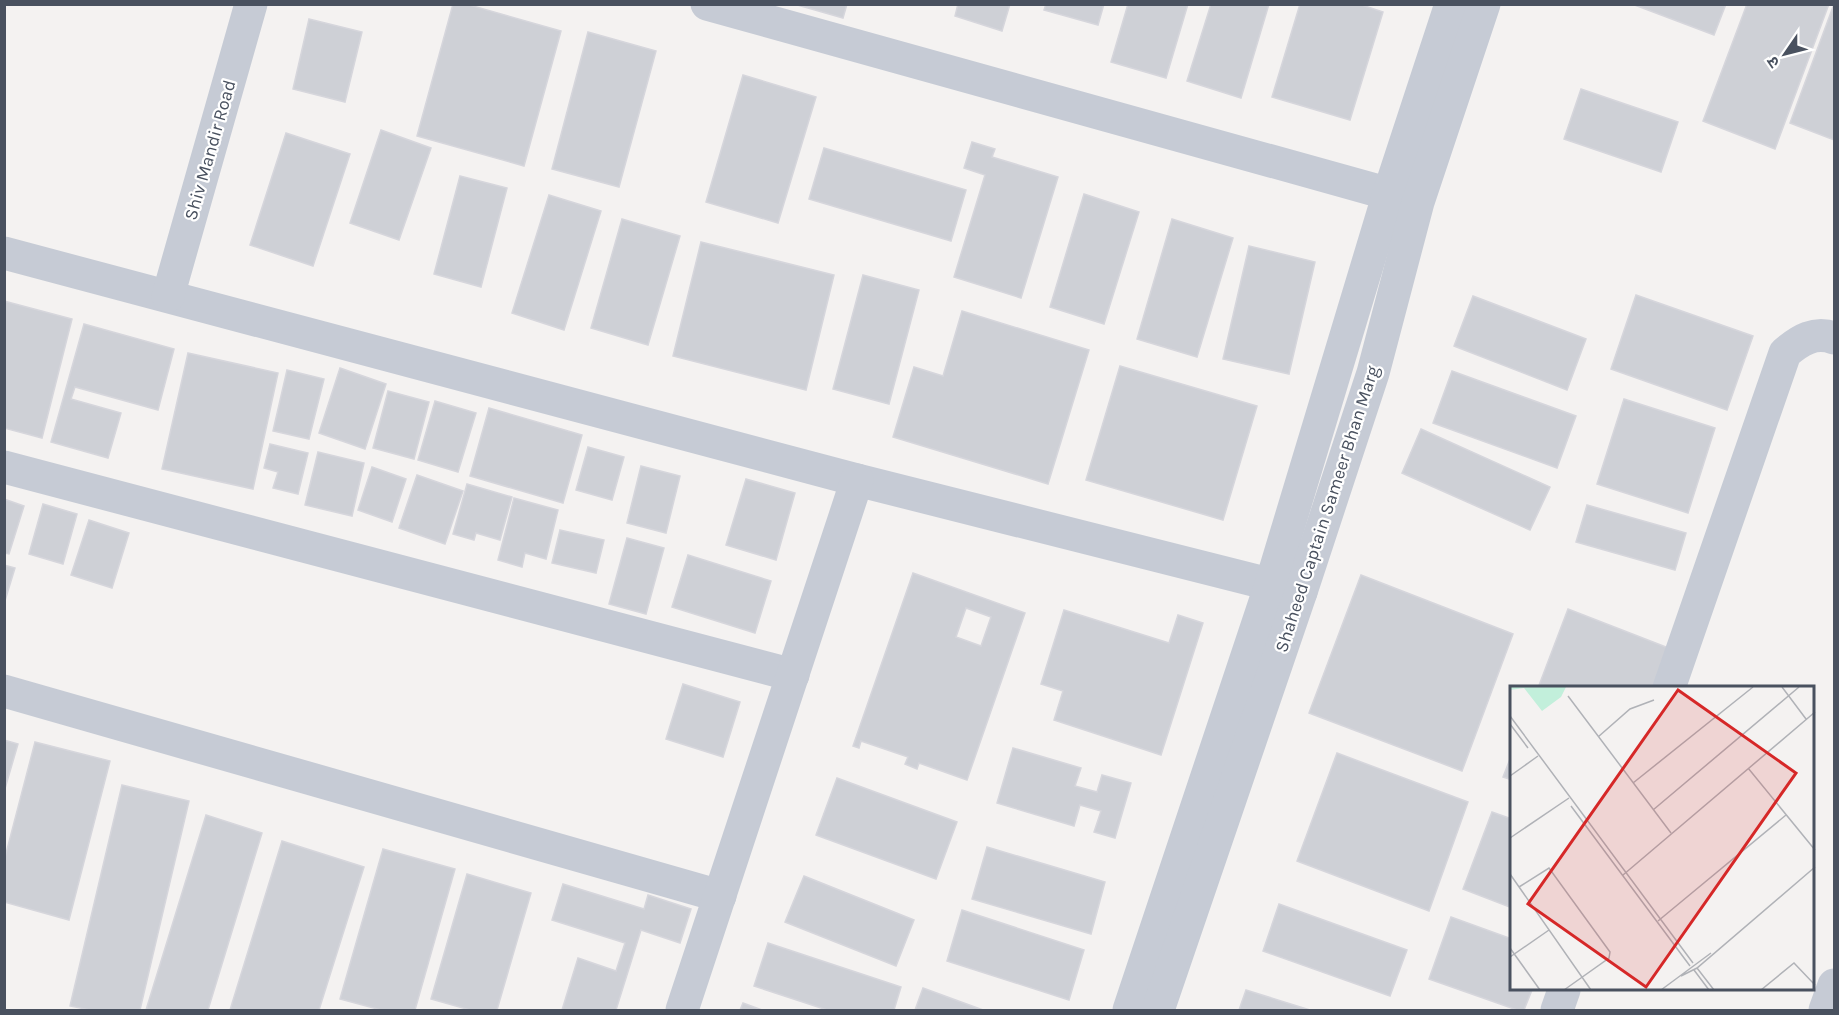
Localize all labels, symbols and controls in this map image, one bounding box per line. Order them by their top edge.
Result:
north arrow [1755,24,1815,84]
text: उ [1762,53,1784,72]
street label: Shiv Mandir Road [179,77,241,223]
street label: Shaheed Captain Sameer Bhan Marg [1270,363,1384,655]
inset map [1510,686,1815,991]

